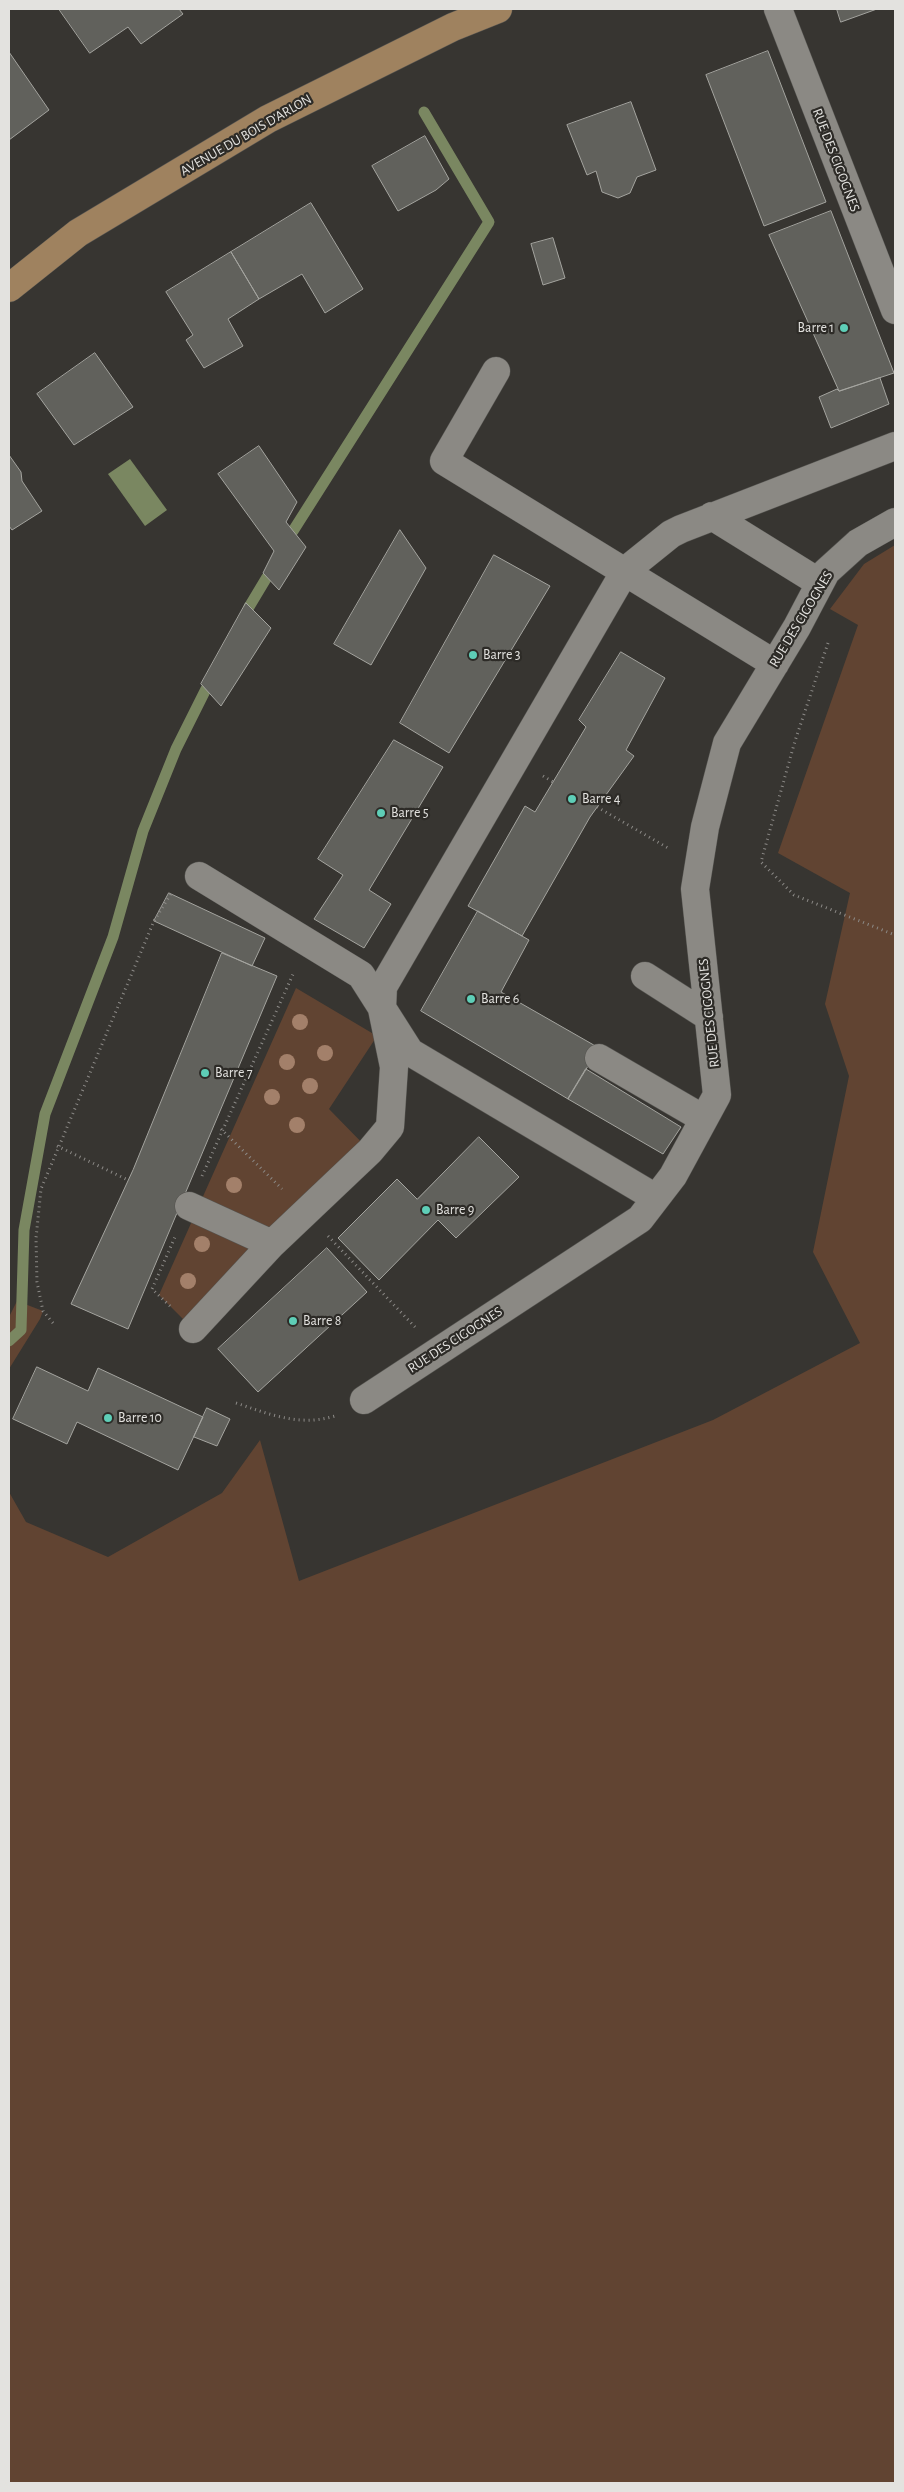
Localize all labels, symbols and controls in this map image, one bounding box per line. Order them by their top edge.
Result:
street label: AVENUE DU BOIS D'ARLON [177,90,315,180]
street label: RUE DES CIGOGNES [809,106,863,214]
place label: Barre 1 [798,320,834,336]
marker: Barre 1 [838,322,850,334]
street label: RUE DES CIGOGNES [766,568,836,670]
place label: Barre 3 [483,647,520,663]
marker: Barre 3 [467,649,479,661]
place label: Barre 4 [582,791,620,807]
marker: Barre 4 [566,793,578,805]
place label: Barre 5 [391,805,428,821]
marker: Barre 5 [375,807,387,819]
street label: RUE DES CIGOGNES [695,958,723,1068]
place label: Barre 6 [481,991,519,1007]
marker: Barre 6 [465,993,477,1005]
place label: Barre 7 [215,1065,252,1081]
marker: Barre 7 [199,1067,211,1079]
place label: Barre 9 [436,1202,474,1218]
marker: Barre 9 [420,1204,432,1216]
street label: RUE DES CIGOGNES [405,1303,505,1377]
place label: Barre 8 [303,1313,341,1329]
marker: Barre 8 [287,1315,299,1327]
place label: Barre 10 [118,1410,162,1426]
marker: Barre 10 [102,1412,114,1424]

